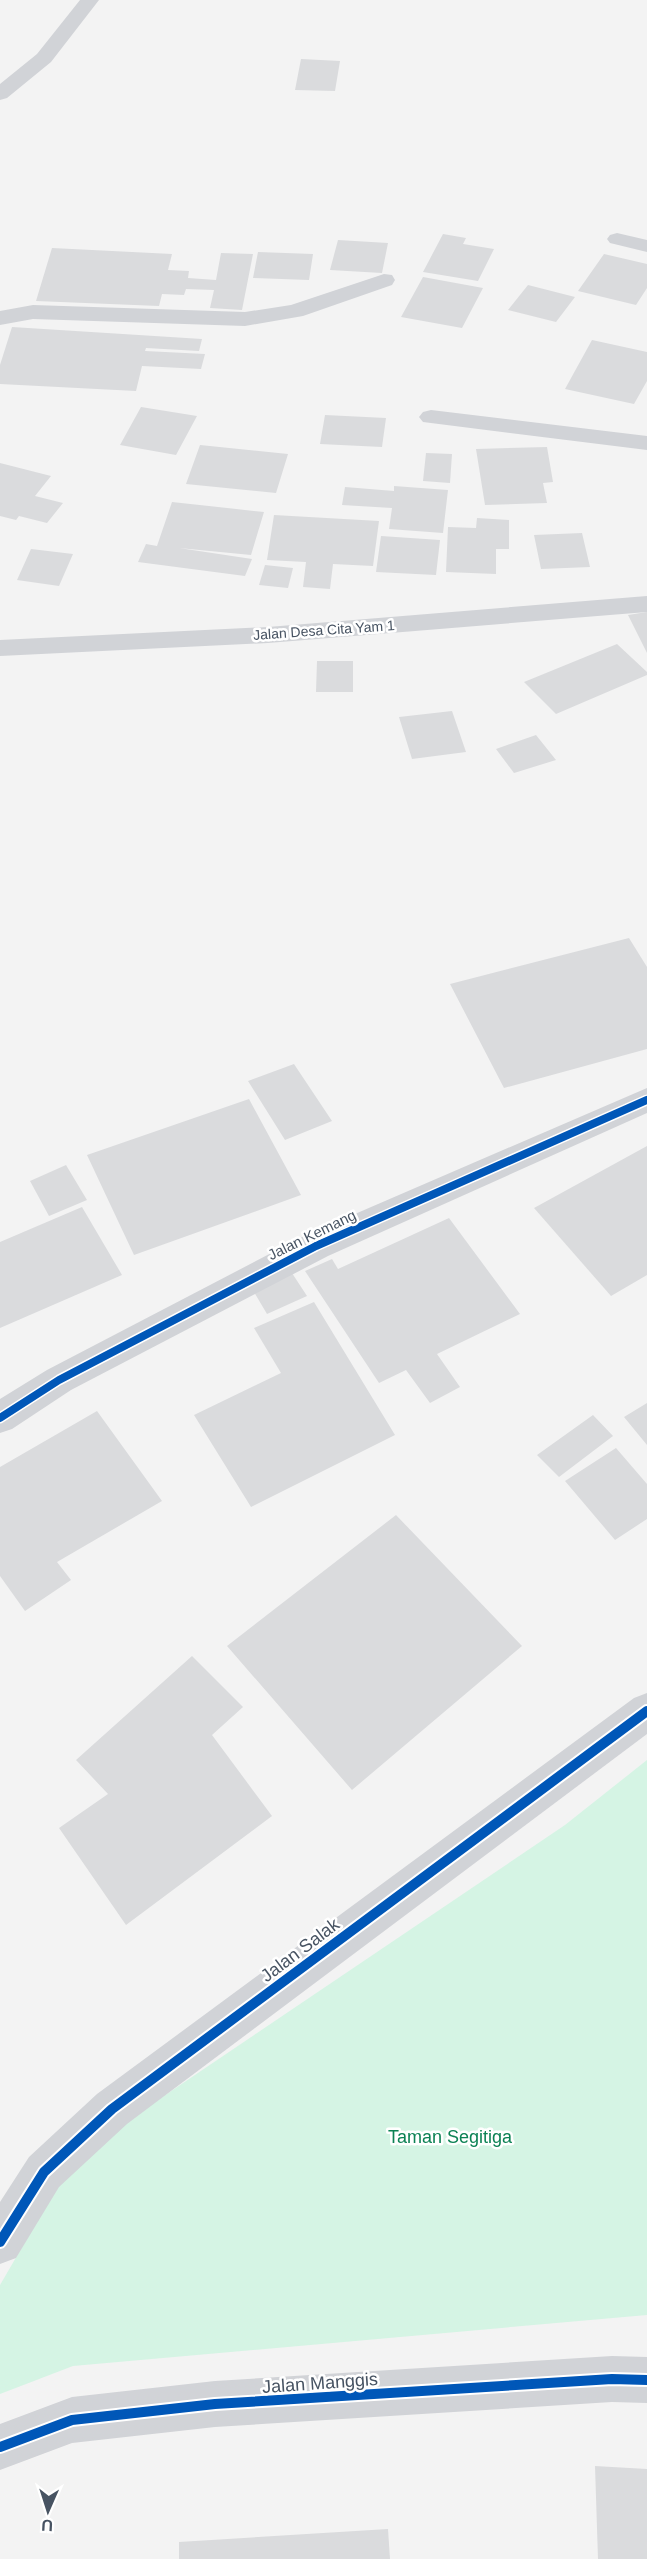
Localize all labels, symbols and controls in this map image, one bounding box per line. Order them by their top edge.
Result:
street label: Jalan Desa Cita Yam 1 [253,617,396,643]
street label: Jalan Kemang [265,1206,359,1263]
street label: Jalan Salak [257,1913,344,1986]
park label: Taman Segitiga [388,2127,513,2147]
street label: Jalan Manggis [261,2369,379,2397]
north arrow [18,2481,78,2541]
text: U [41,2517,53,2534]

